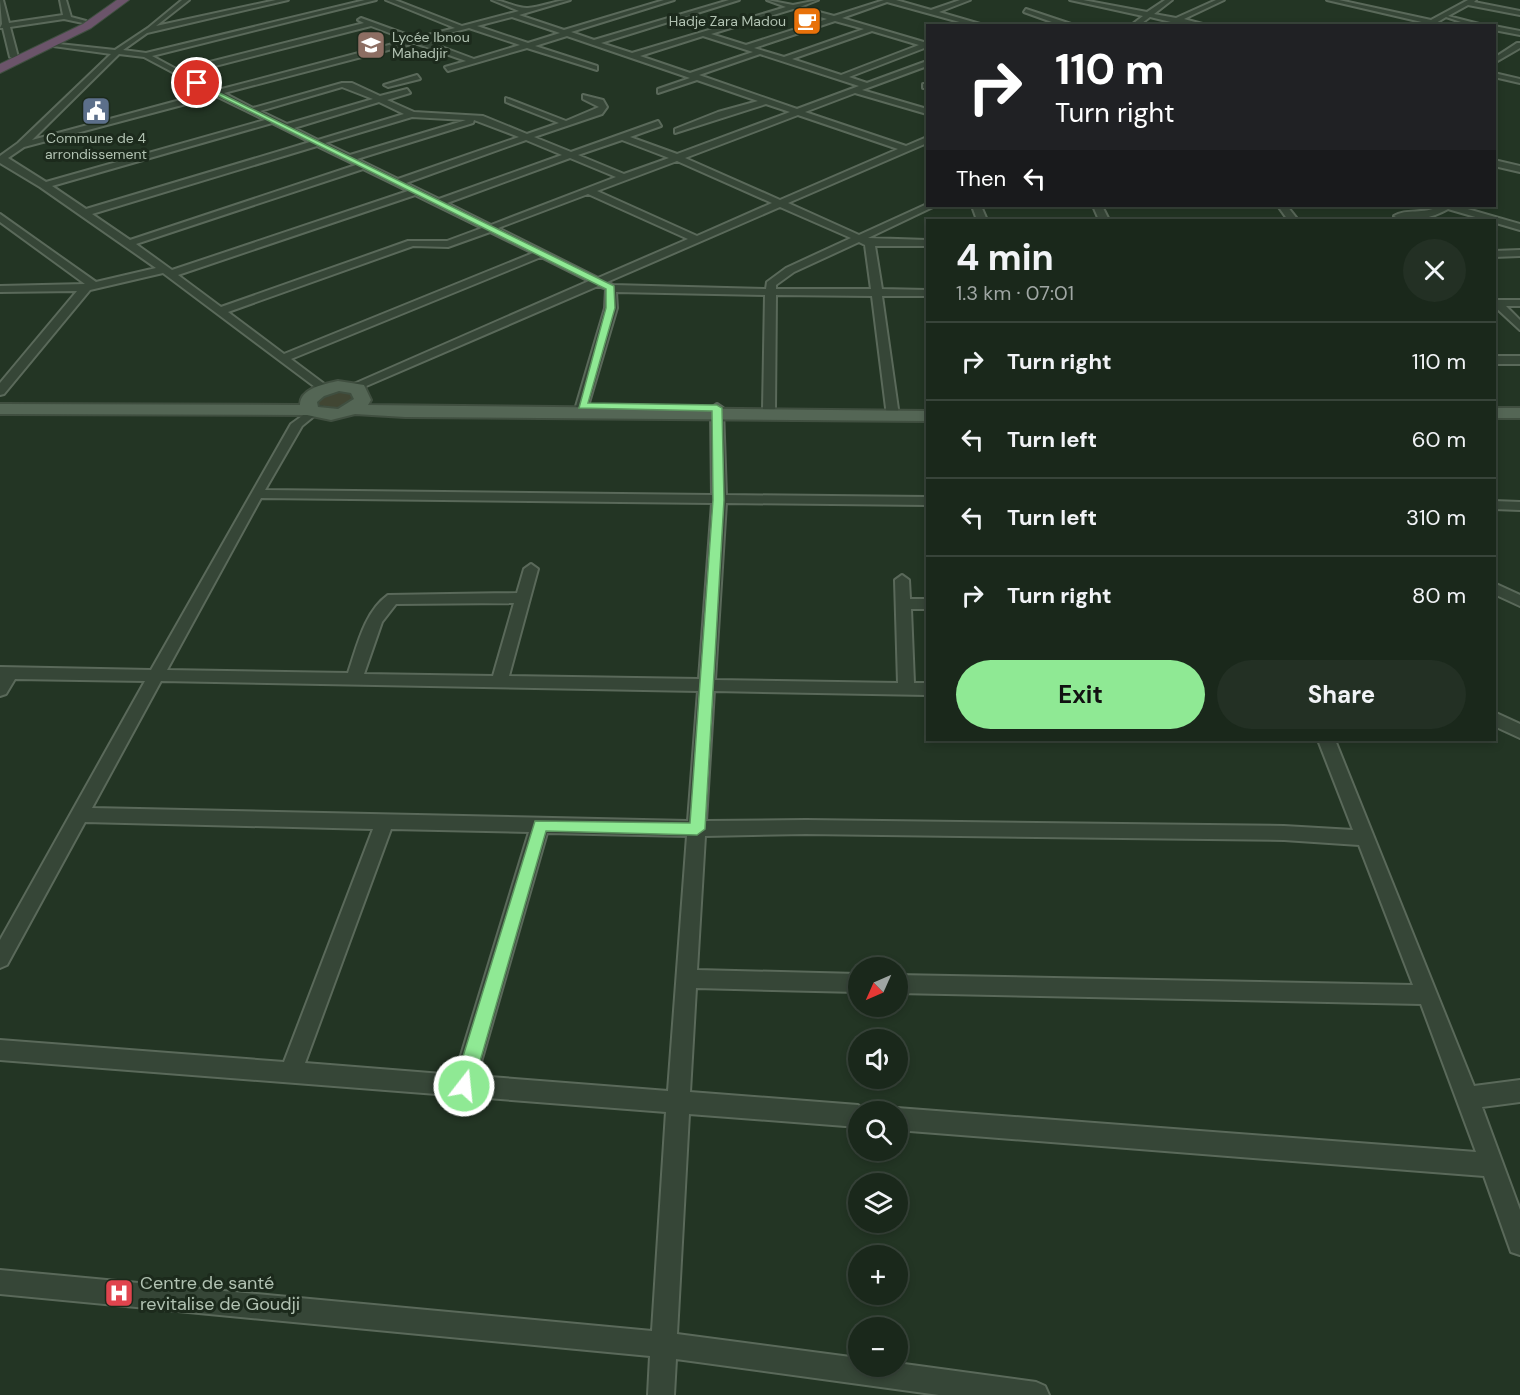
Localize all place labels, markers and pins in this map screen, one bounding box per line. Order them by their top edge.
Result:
cafe icon: Hadje Zara Madou [791,5,823,37]
place label: Hadje Zara Madou [669,12,786,30]
place label: Lycée Ibnou Mahadjir [392,28,470,62]
school or university icon: Lycée Ibnou Mahadjir [355,29,387,61]
pin [171,57,222,108]
public building icon: Commune de 4 arrondissement [80,95,112,127]
place label: Commune de 4 arrondissement [45,129,147,163]
place label: Centre de santé revitalise de Goudji [140,1271,300,1316]
hospital icon: Centre de santé revitalise de Goudji [103,1277,135,1309]

